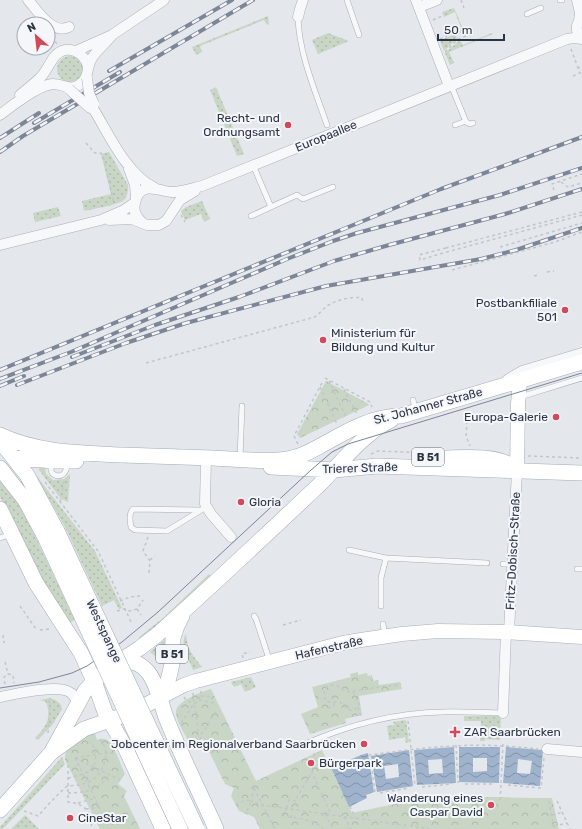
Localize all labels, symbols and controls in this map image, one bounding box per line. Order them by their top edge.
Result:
north arrow [16,16,56,56]
scale bar [438,16,504,42]
text: N [25,20,38,35]
text: 50 m [444,23,472,37]
place label: Recht- und Ordnungsamt [203,111,280,139]
street label: Europaallee [293,117,359,155]
marker: Recht- und Ordnungsamt [283,120,293,130]
place label: Postbankfiliale 501 [476,296,557,324]
marker: Postbankfiliale 501 [560,305,570,315]
place label: Ministerium für Bildung und Kultur [331,326,435,354]
marker: Ministerium für Bildung und Kultur [318,335,328,345]
street label: St. Johanner Straße [372,385,484,427]
place label: Europa-Galerie [464,410,548,424]
marker: Europa-Galerie [551,412,561,422]
road number: B 51 [412,448,444,466]
street label: Trierer Straße [322,460,398,476]
street label: Fritz-Dobisch-Straße [503,491,523,610]
place label: Gloria [249,495,281,509]
marker: Gloria [236,497,246,507]
street label: Westspange [83,597,125,665]
street label: Hafenstraße [294,633,365,663]
road number: B 51 [156,645,188,663]
place label: ZAR Saarbrücken [464,725,561,739]
marker: ZAR Saarbrücken [449,726,461,738]
place label: Jobcenter im Regionalverband Saarbrücken [111,737,356,751]
marker: Jobcenter im Regionalverband Saarbrücken [359,739,369,749]
place label: Bürgerpark [319,756,382,770]
marker: Bürgerpark [306,758,316,768]
place label: Wanderung eines Caspar David [387,791,483,819]
marker: Wanderung eines Caspar David [486,800,496,810]
place label: CineStar [78,811,127,825]
marker: CineStar [65,813,75,823]

